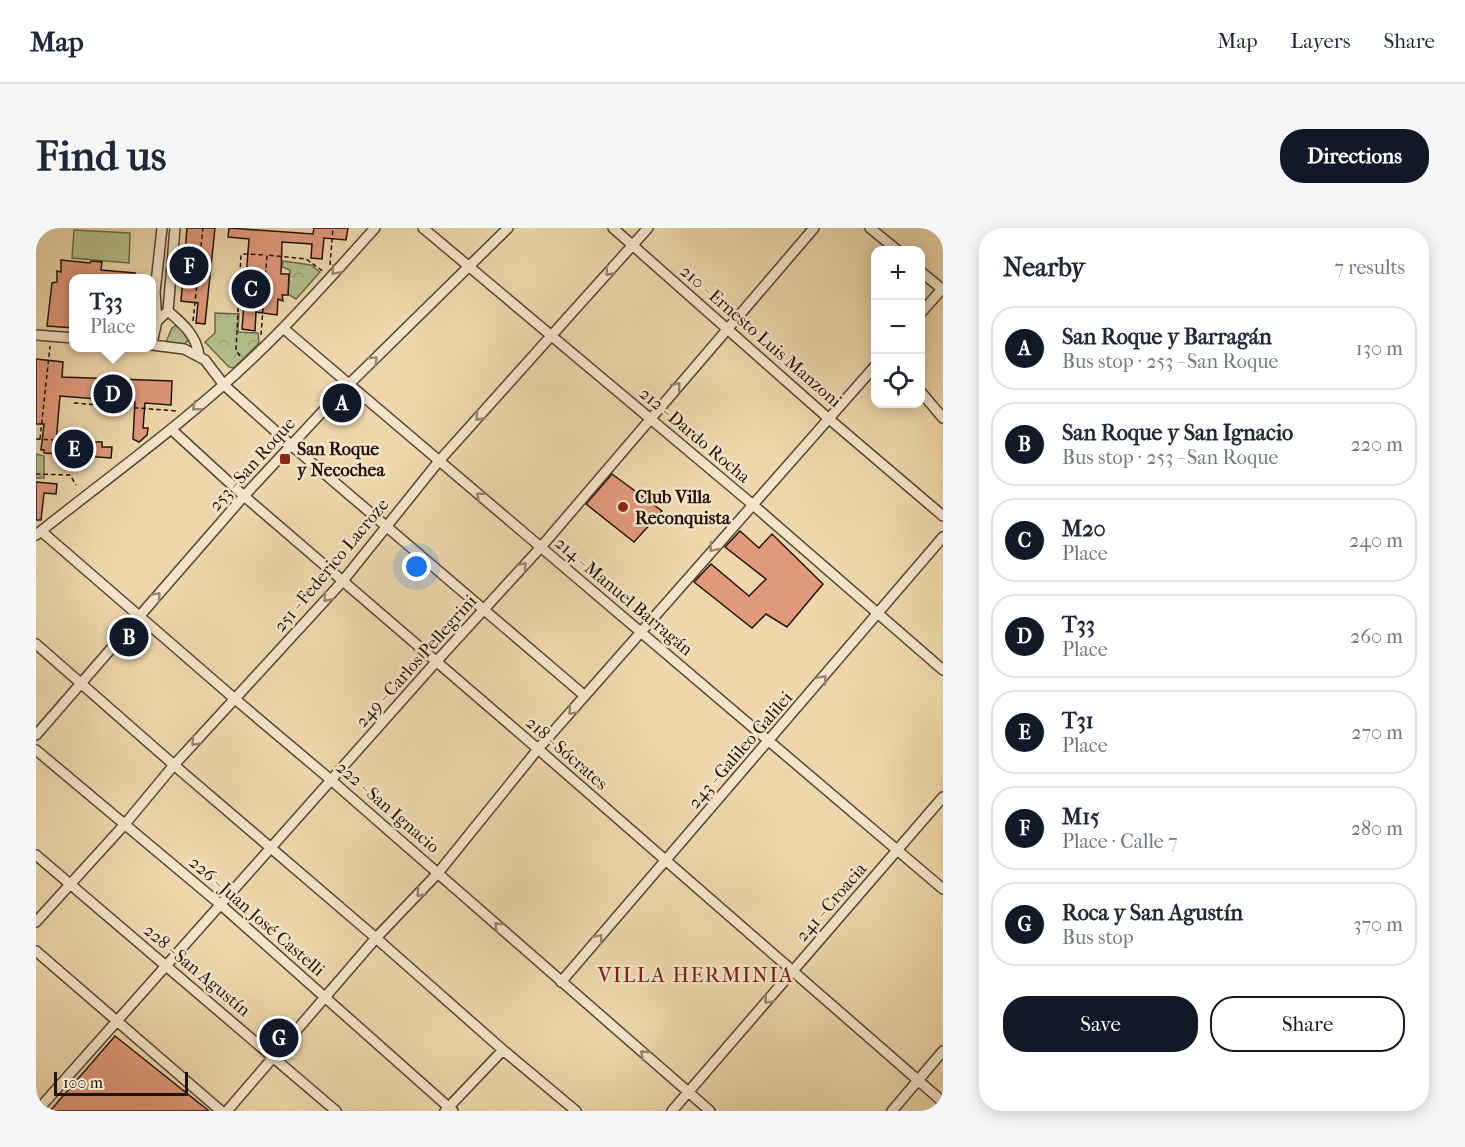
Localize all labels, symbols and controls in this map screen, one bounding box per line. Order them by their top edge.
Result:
text: Map [30,25,84,58]
text: Map [1217,29,1258,53]
text: Layers [1291,29,1350,53]
text: Share [1383,29,1435,53]
button: Directions [1280,129,1429,183]
text: Find us [36,132,166,181]
pin: F [170,243,208,288]
map controls [871,246,925,408]
button: + [871,246,925,300]
text: Nearby [1003,252,1085,283]
text: 7 results [1334,256,1405,279]
street label: 210 - Ernesto Luis Manzoni [676,261,846,413]
one-way arrow [331,264,342,275]
one-way arrow [605,265,616,276]
pin: C [232,266,270,312]
popup [69,274,156,352]
text: T33 [90,289,123,315]
button: − [871,300,925,354]
text: Place [90,315,135,338]
text: San Roque y Barragán [1062,324,1272,350]
text: A [1018,337,1031,360]
text: 130 m [1356,337,1403,360]
text: Bus stop · 253 - San Roque [1062,350,1278,373]
button: locate [871,354,925,408]
one-way arrow [368,356,378,367]
pin: D [94,372,133,416]
pin: A [322,380,362,426]
one-way arrow [670,382,681,393]
street label: 212 - Dardo Rocha [635,383,755,488]
one-way arrow [192,400,203,411]
one-way arrow [475,410,486,421]
street label: 253 - San Roque [205,413,300,516]
text: San Roque y San Ignacio [1062,420,1293,446]
pin: E [54,426,93,472]
text: B [1018,433,1031,456]
text: 220 m [1350,433,1403,456]
place label: San Roque y Necochea [297,439,386,481]
text: Bus stop · 253 - San Roque [1062,446,1278,469]
marker: San Roque y Necochea [278,452,292,466]
place label: Club Villa Reconquista [635,487,731,529]
one-way arrow [476,492,487,503]
street label: 251 - Federico Lacroze [270,494,393,636]
marker: Club Villa Reconquista [616,500,630,514]
text: M20 [1062,516,1106,542]
text: C [1018,529,1031,552]
text: 240 m [1349,529,1403,552]
street label: 214 - Manuel Barragán [550,533,697,661]
one-way arrow [709,541,720,552]
text: Place [1062,542,1108,565]
your location [402,552,431,581]
one-way arrow [516,563,527,573]
street label: 249 - Carlos Pellegrini [351,590,482,732]
one-way arrow [149,592,160,603]
one-way arrow [323,592,334,602]
text: T33 [1062,612,1095,638]
pin: B [110,614,148,660]
text: D [1017,625,1032,648]
text: 260 m [1350,625,1403,648]
text: Place [1062,638,1108,661]
one-way arrow [816,675,827,686]
street label: 243 - Galileo Galilei [684,687,797,813]
one-way arrow [568,704,579,715]
text: T31 [1062,708,1094,734]
street label: 218 - Sócrates [522,712,612,795]
text: E [1018,721,1031,744]
text: 270 m [1351,721,1403,744]
text: Place [1062,734,1108,757]
one-way arrow [191,736,202,746]
street label: 222 - San Ignacio [332,757,444,858]
text: M15 [1062,804,1099,830]
text: F [1019,817,1030,840]
text: 280 m [1351,817,1403,840]
text: Place · Calle 7 [1062,830,1178,853]
street label: 226 - Juan José Castelli [185,852,329,981]
street label: 241 - Croacia [792,858,872,946]
one-way arrow [416,885,427,896]
text: Roca y San Agustín [1062,900,1243,926]
text: G [1017,913,1032,936]
text: 370 m [1353,913,1403,936]
street label: 228 - San Agustín [139,920,255,1021]
one-way arrow [494,922,505,933]
text: Bus stop [1062,926,1134,949]
one-way arrow [592,934,603,945]
district label: VILLA HERMINIA [597,963,794,987]
one-way arrow [764,993,775,1004]
button: Save [1003,996,1198,1052]
button: Share [1210,996,1405,1052]
pin: G [260,1016,298,1060]
one-way arrow [640,1051,651,1062]
scale bar [54,1069,188,1096]
text: 100 m [63,1073,103,1092]

